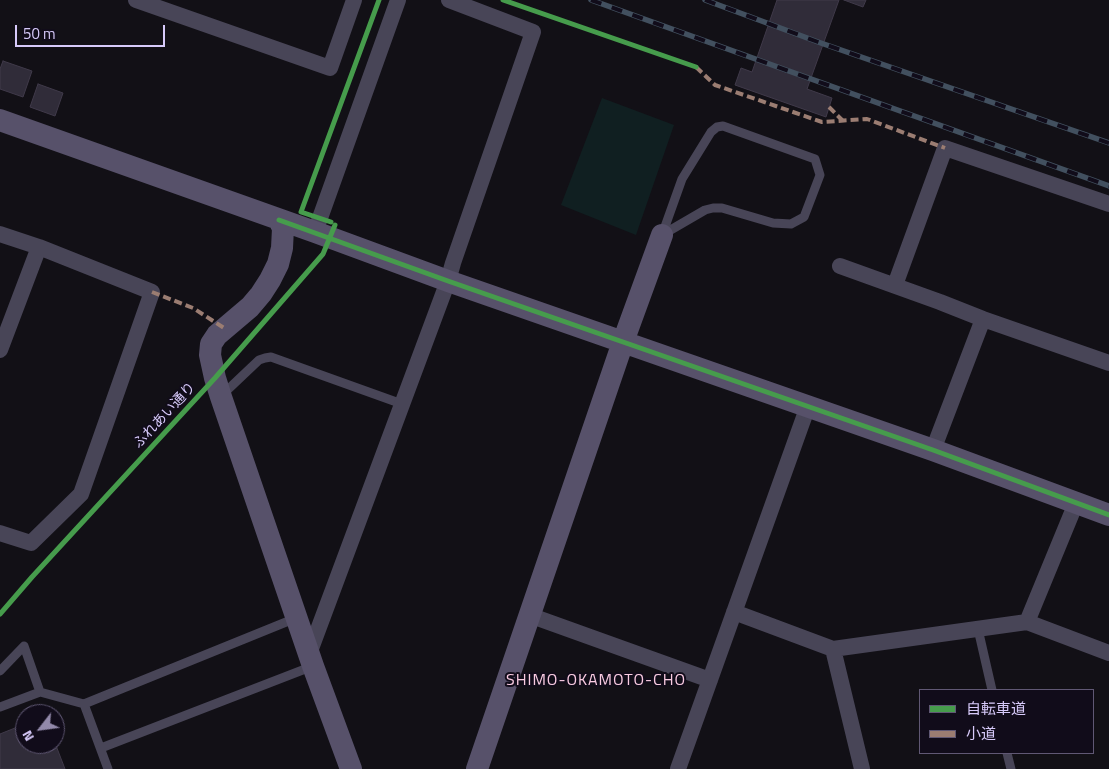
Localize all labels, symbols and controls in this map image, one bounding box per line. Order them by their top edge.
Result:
scale bar [18,15,168,47]
text: 50 m [23,22,56,45]
street label: ふれあい通り [130,380,200,452]
district label: SHIMO-OKAMOTO-CHO [504,671,688,691]
legend [919,689,1094,754]
text: 自転車道 [966,697,1026,720]
north arrow [15,704,65,754]
text: 小道 [966,722,996,745]
text: N [16,727,39,746]

